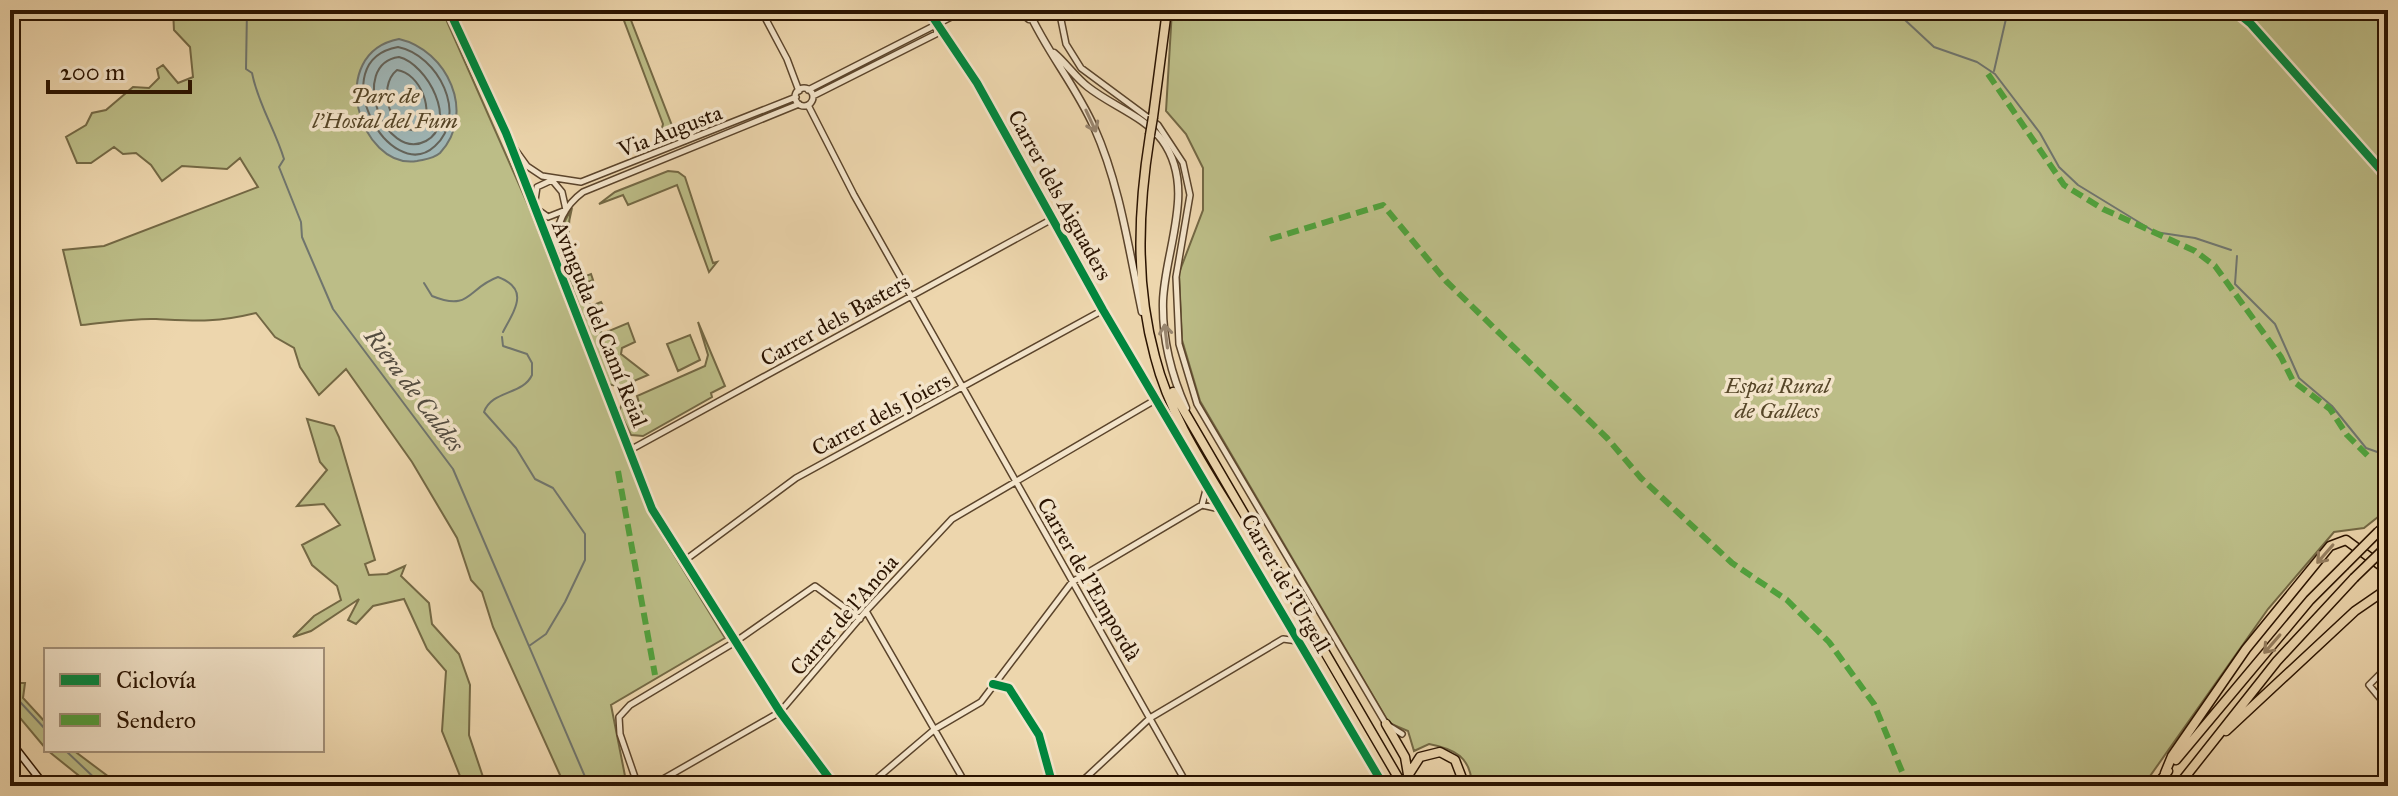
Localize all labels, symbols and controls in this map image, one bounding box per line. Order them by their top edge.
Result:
scale bar [48,44,190,94]
text: 200 m [60,57,125,87]
park label: Parc de l'Hostal del Fum [311,82,458,134]
street label: Via Augusta [613,99,726,163]
street label: Carrer dels Aiguaders [1002,105,1118,285]
one-way arrow [1084,109,1099,133]
street label: Avinguda del Camí Reial [546,216,654,431]
street label: Carrer dels Basters [756,268,914,372]
water label: Riera de Caldes [357,321,471,459]
one-way arrow [1158,323,1173,349]
street label: Carrer dels Joiers [807,366,955,462]
park label: Espai Rural de Gallecs [1723,372,1832,424]
street label: Carrer de l'Empordà [1031,493,1147,666]
street label: Carrer de l'Urgell [1235,509,1337,657]
one-way arrow [2316,543,2334,563]
street label: Carrer de l'Anoia [784,548,904,681]
one-way arrow [2263,634,2281,654]
legend [44,648,324,752]
text: Ciclovía [116,665,197,695]
text: Sendero [116,705,196,735]

